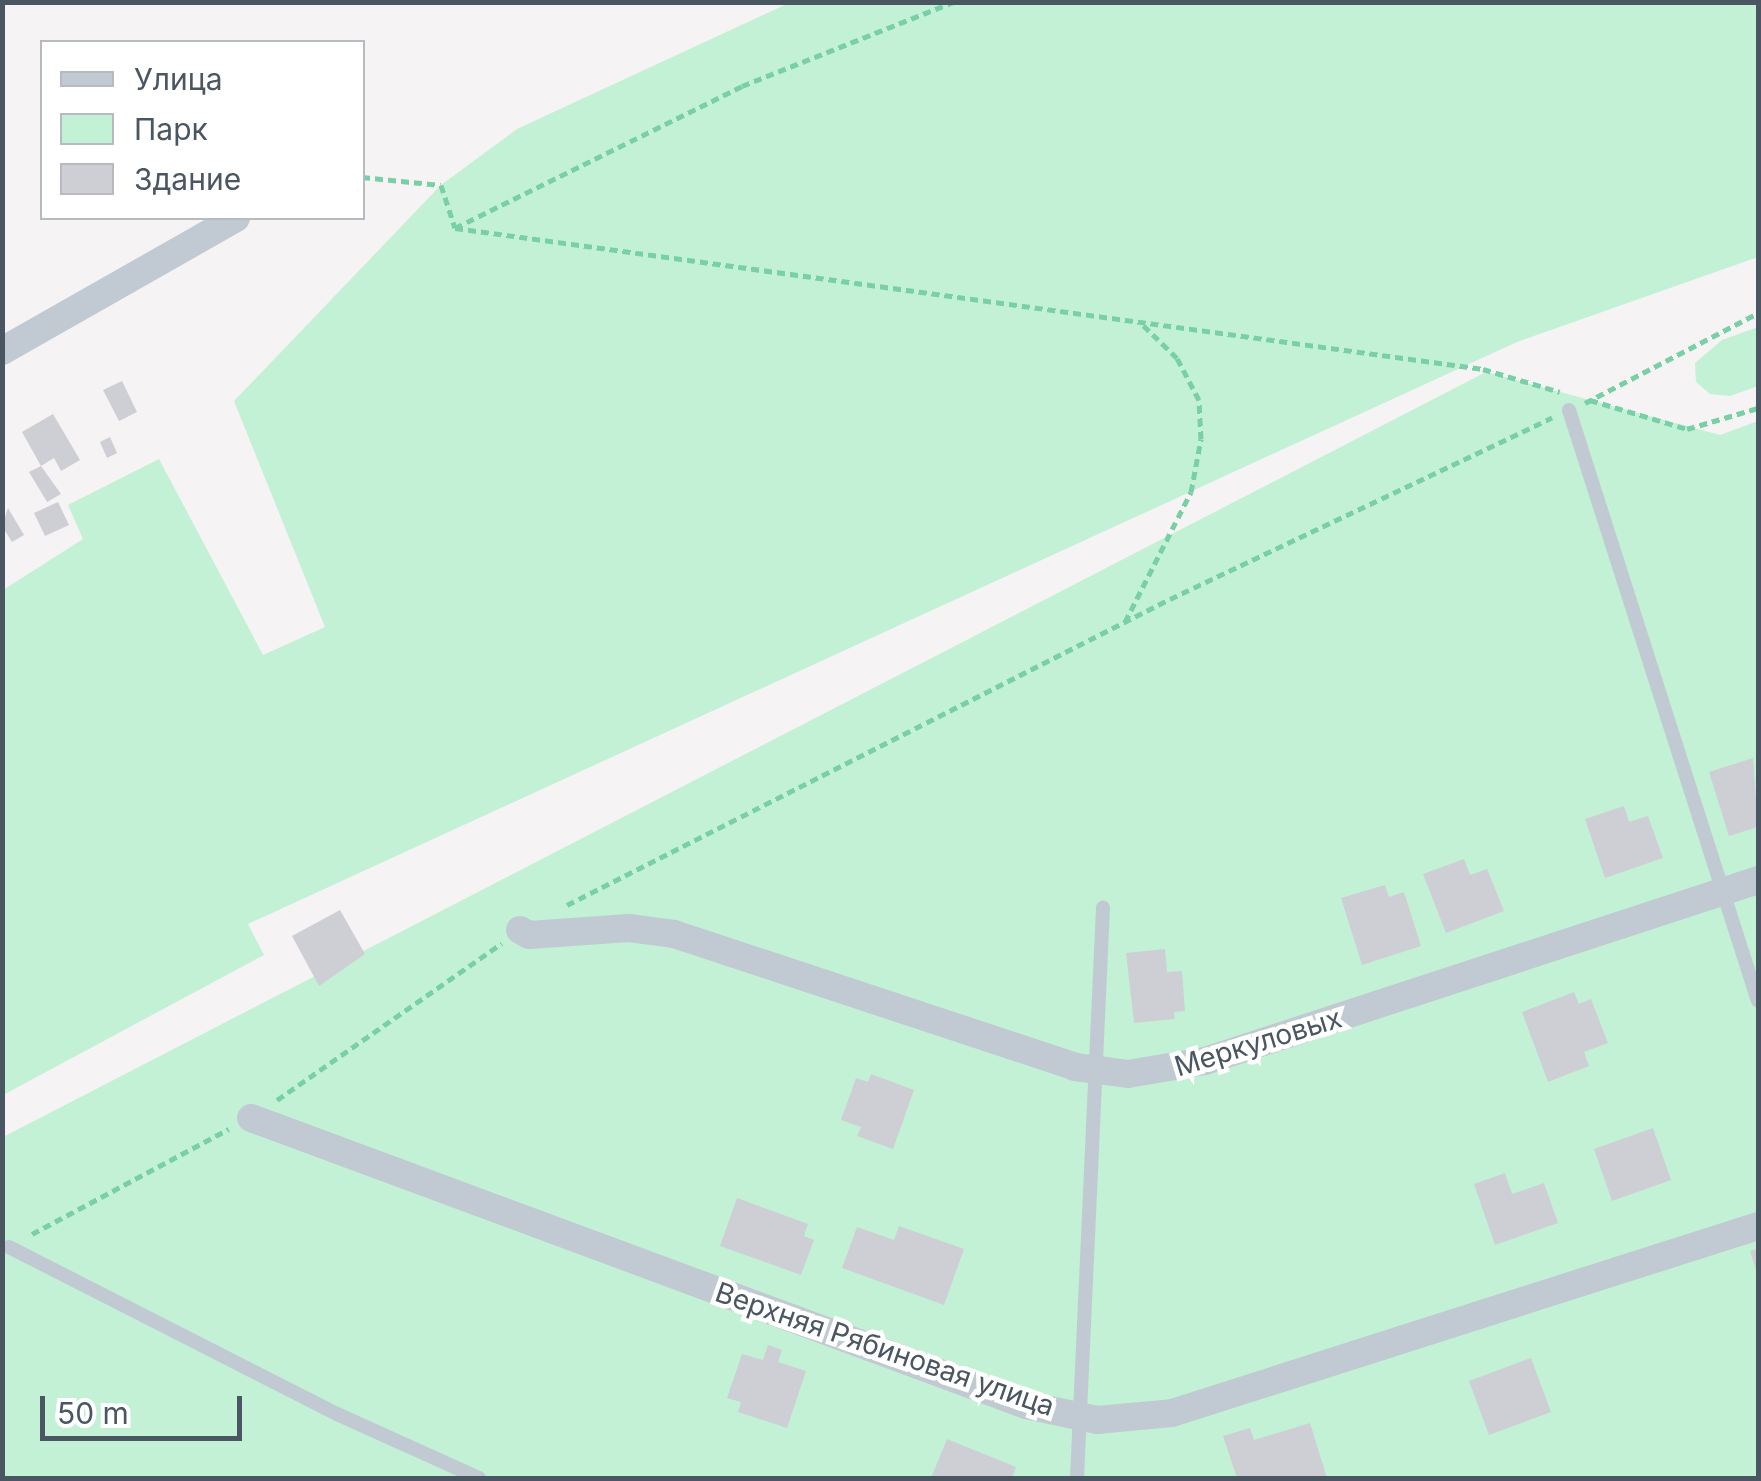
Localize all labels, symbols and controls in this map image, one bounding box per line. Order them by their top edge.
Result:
legend [40,40,365,220]
text: Улица [134,61,223,97]
text: Парк [134,111,208,147]
text: Здание [134,161,241,197]
street label: Меркуловых [1170,1001,1346,1083]
street label: Верхняя Рябиновая улица [711,1275,1059,1423]
scale bar [45,1376,248,1438]
text: 50 m [57,1395,129,1431]

